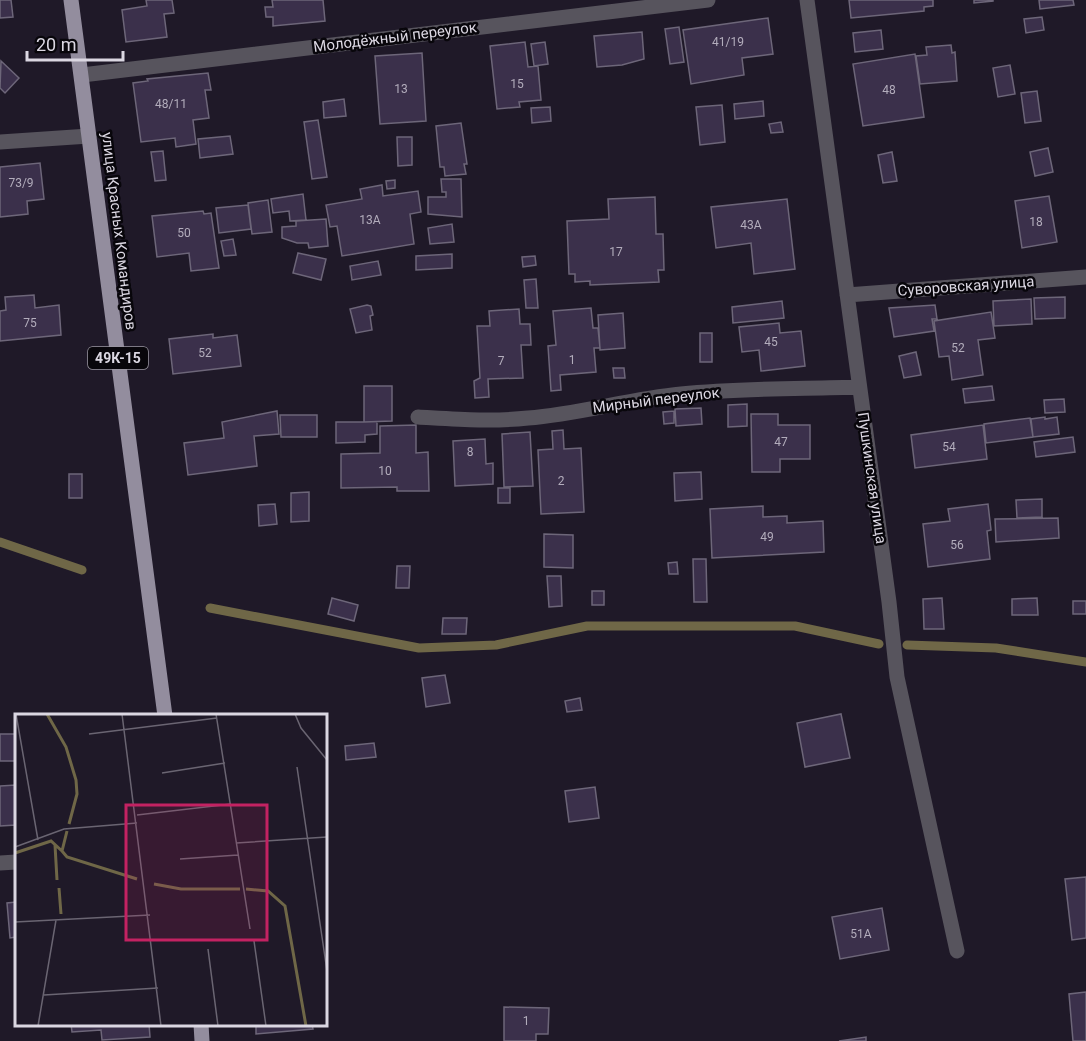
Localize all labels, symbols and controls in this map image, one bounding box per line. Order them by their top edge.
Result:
street label: Молодёжный переулок [312,18,478,56]
scale bar [27,24,123,62]
text: 20 m [36,34,76,55]
house number: 41/19 [712,35,744,49]
house number: 15 [510,77,524,91]
house number: 13 [394,82,408,96]
house number: 48 [882,83,896,97]
house number: 48/11 [155,97,187,111]
street label: улица Красных Командиров [98,131,140,331]
house number: 73/9 [8,176,34,190]
house number: 13А [359,213,381,227]
house number: 18 [1029,215,1043,229]
house number: 43А [740,218,762,232]
house number: 50 [177,226,191,240]
house number: 17 [609,245,623,259]
street label: Суворовская улица [897,272,1035,300]
house number: 75 [23,316,37,330]
house number: 45 [764,335,778,349]
house number: 52 [951,341,965,355]
house number: 52 [198,346,212,360]
road number: 49К-15 [88,347,148,369]
house number: 1 [569,353,575,367]
house number: 7 [498,354,505,368]
street label: Мирный переулок [591,383,721,417]
street label: Пушкинская улица [854,411,890,545]
house number: 47 [774,435,788,449]
house number: 54 [942,440,956,454]
house number: 8 [467,445,474,459]
house number: 10 [378,464,392,478]
house number: 2 [558,474,565,488]
house number: 49 [760,530,774,544]
house number: 56 [950,538,964,552]
inset map [15,714,327,1026]
house number: 51А [850,927,872,941]
house number: 1 [523,1014,529,1028]

